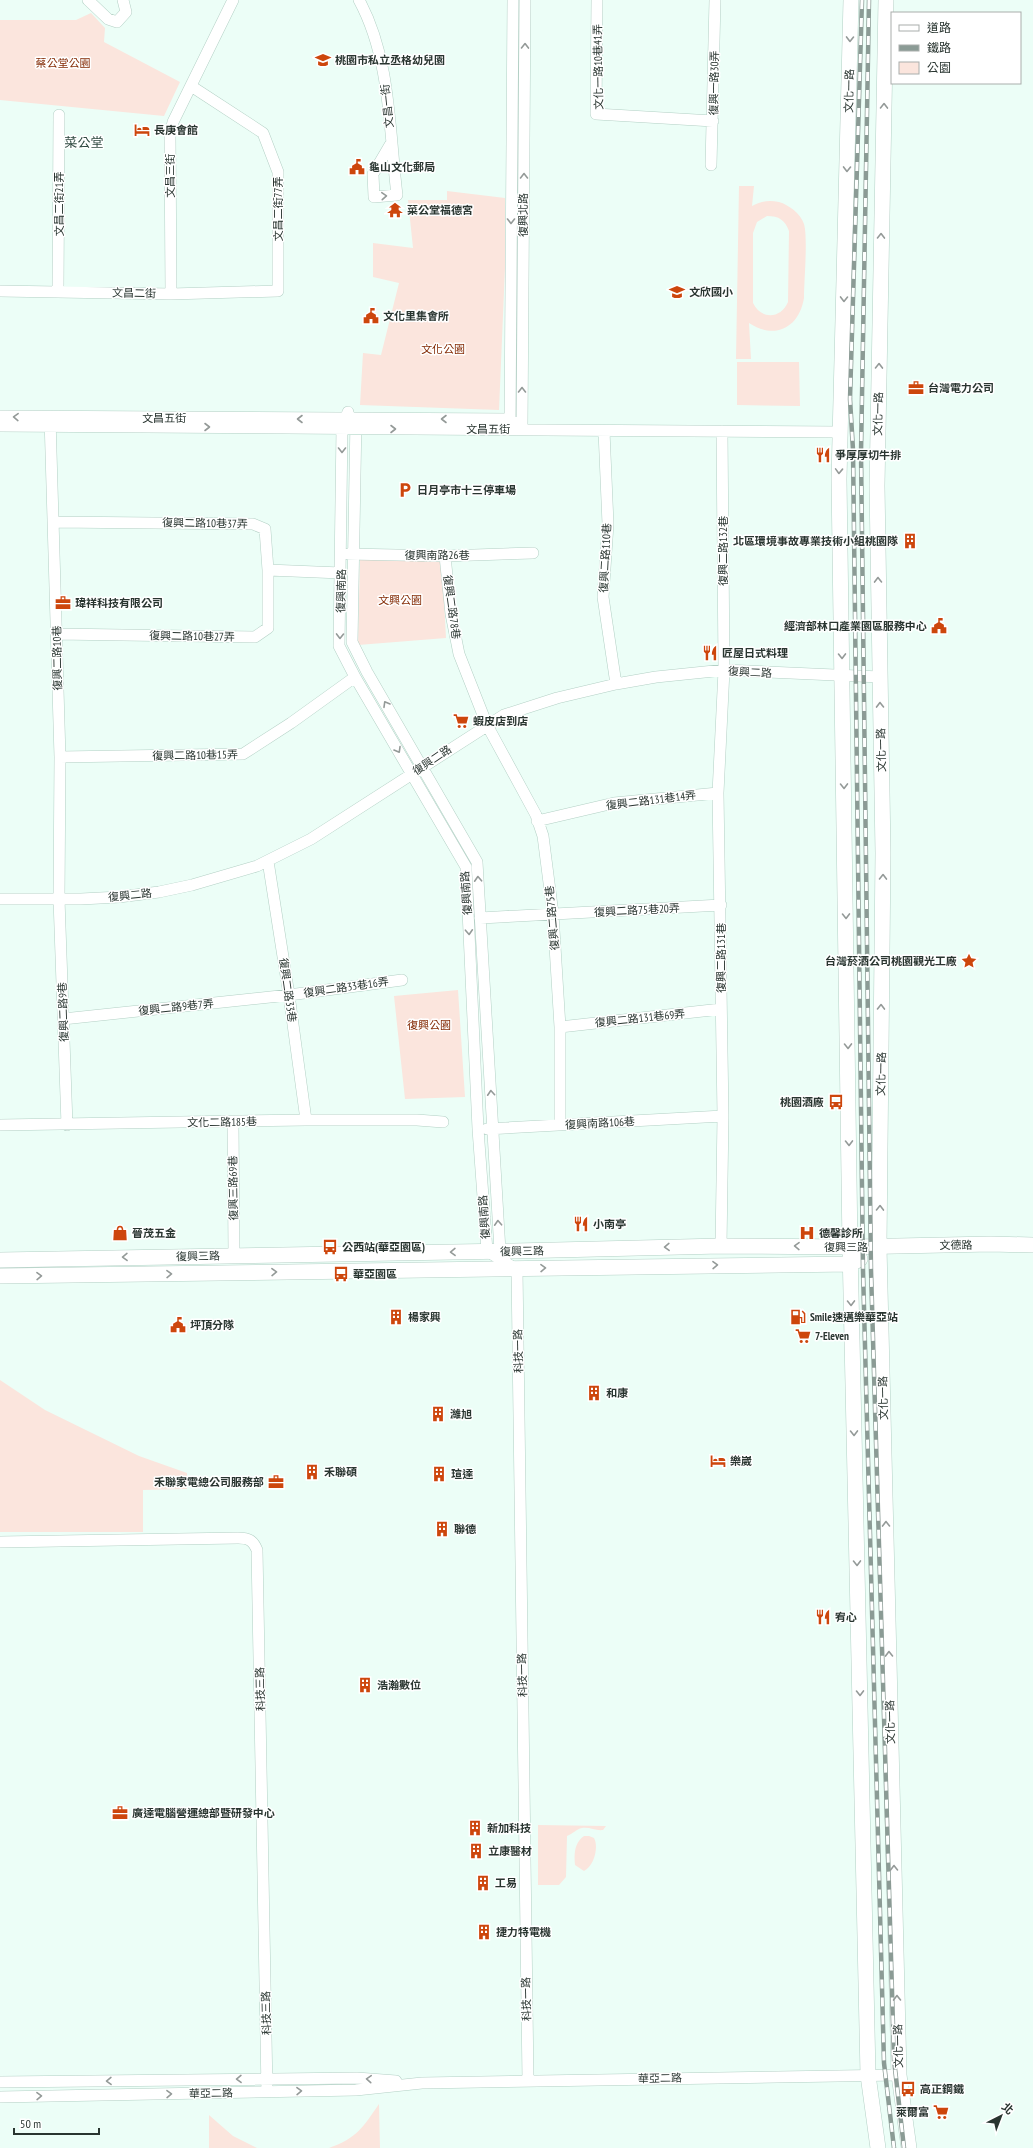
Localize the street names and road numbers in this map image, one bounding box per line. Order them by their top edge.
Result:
street label: 文化一路10巷41弄 [590,24,606,110]
street label: 復興一路30弄 [706,50,722,116]
street label: 文化一路 [842,69,856,113]
street label: 文昌一街 [378,83,396,129]
street label: 文昌三街 [163,154,177,198]
street label: 文昌二街21弄 [52,172,66,236]
street label: 文昌二街77弄 [271,177,285,241]
street label: 復興北路 [516,193,530,237]
street label: 文昌二街 [112,286,156,300]
street label: 文化一路 [871,392,885,436]
street label: 文昌五街 [142,411,186,425]
street label: 文昌五街 [466,422,510,436]
street label: 復興二路10巷37弄 [162,515,248,531]
street label: 復興二路132巷 [716,516,730,586]
street label: 復興二路110巷 [596,523,614,593]
street label: 復興南路26巷 [405,548,469,562]
street label: 復興南路 [334,569,348,613]
street label: 復興二路78巷 [441,574,463,640]
street label: 復興二路10巷 [49,625,65,691]
street label: 復興二路10巷27弄 [149,628,235,644]
street label: 復興二路 [728,664,772,680]
street label: 文化一路 [874,728,888,772]
street label: 復興二路 [410,742,454,778]
street label: 復興二路10巷15弄 [152,747,238,763]
street label: 復興二路131巷14弄 [605,788,697,812]
street label: 復興南路 [457,871,475,915]
street label: 復興二路75巷 [542,885,562,951]
street label: 復興二路 [107,886,153,904]
street label: 復興二路75巷20弄 [594,901,680,919]
street label: 復興二路131巷 [714,923,728,993]
street label: 復興二路33巷 [277,957,299,1023]
street label: 復興二路33巷16弄 [303,974,389,1000]
street label: 復興二路9巷 [55,982,71,1042]
street label: 復興二路9巷7弄 [138,996,214,1018]
street label: 復興二路131巷69弄 [594,1006,686,1030]
street label: 文化一路 [874,1052,888,1096]
street label: 文化二路185巷 [187,1114,257,1130]
street label: 復興南路106巷 [565,1114,635,1132]
street label: 復興三路69巷 [225,1155,241,1221]
street label: 復興南路 [475,1195,493,1239]
street label: 文德路 [939,1238,973,1252]
street label: 復興三路 [824,1240,868,1254]
street label: 復興三路 [500,1244,544,1258]
street label: 復興三路 [176,1249,220,1263]
street label: 科技一路 [511,1329,525,1373]
street label: 文化一路 [876,1376,890,1420]
street label: 科技一路 [515,1653,529,1697]
street label: 科技三路 [253,1667,267,1711]
street label: 文化一路 [883,1700,897,1744]
street label: 科技一路 [519,1977,533,2021]
street label: 科技三路 [259,1991,273,2035]
street label: 文化一路 [891,2024,905,2068]
street label: 華亞二路 [638,2071,682,2085]
street label: 華亞二路 [189,2086,233,2100]

